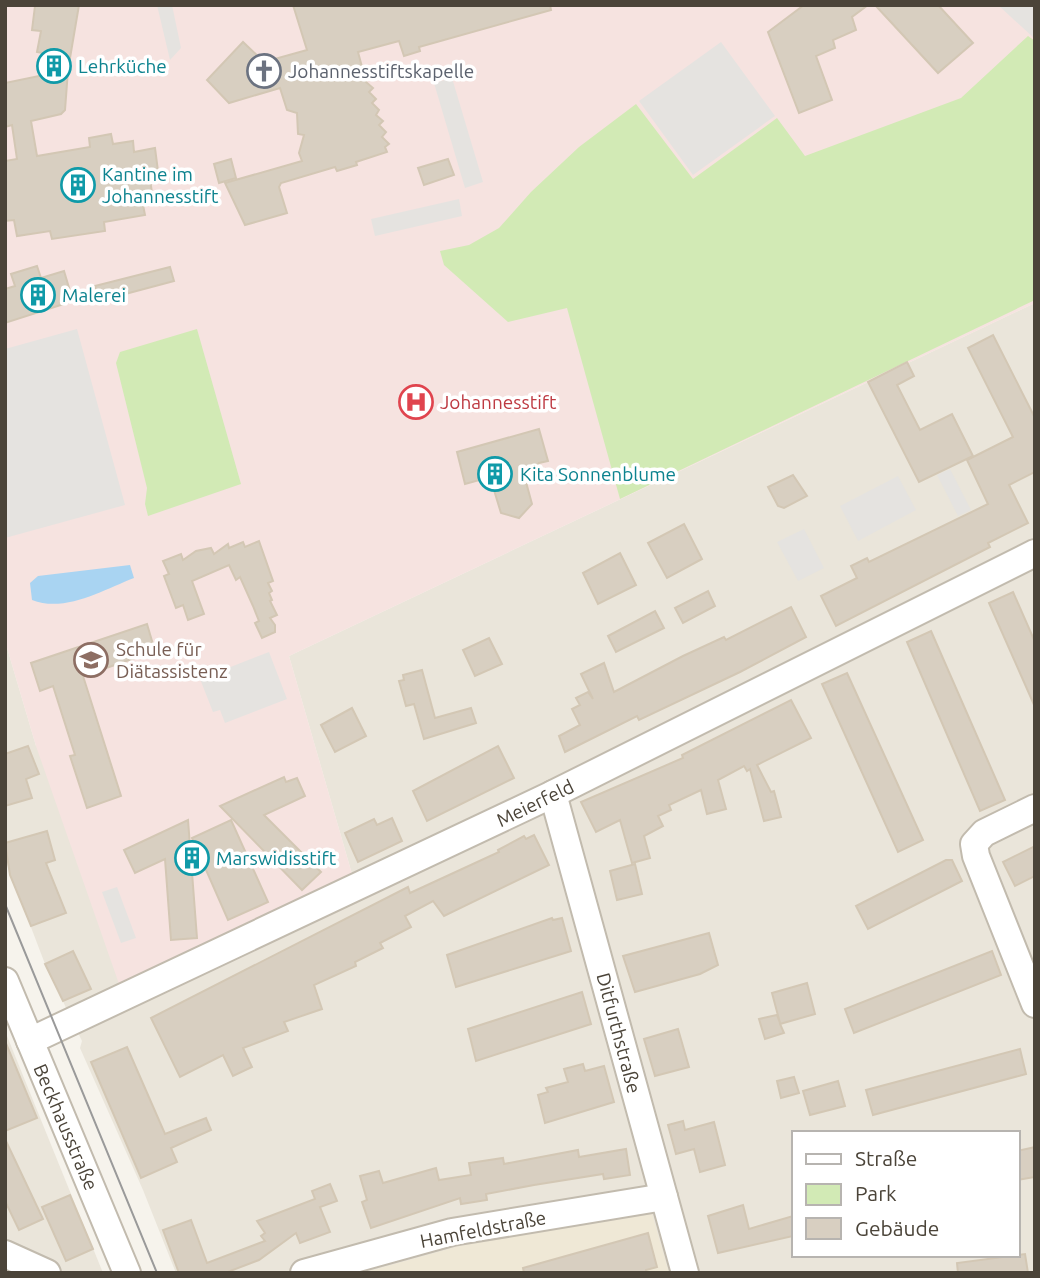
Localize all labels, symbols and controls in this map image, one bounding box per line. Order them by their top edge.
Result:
building icon: Lehrküche [35,47,73,85]
church icon: Johannesstiftskapelle [245,52,283,90]
place label: Lehrküche [78,55,167,77]
place label: Johannesstiftskapelle [288,60,474,82]
place label: Kantine im Johannesstift [102,163,219,207]
building icon: Kantine im Johannesstift [59,166,97,204]
building icon: Malerei [19,276,57,314]
place label: Malerei [62,284,126,306]
hospital icon: Johannesstift [397,383,435,421]
place label: Johannesstift [440,391,557,413]
building icon: Kita Sonnenblume [476,455,514,493]
place label: Kita Sonnenblume [520,463,676,485]
place label: Schule für Diätassistenz [116,638,228,682]
school or university icon: Schule für Diätassistenz [72,641,110,679]
street label: Meierfeld [493,775,577,831]
building icon: Marswidisstift [173,839,211,877]
place label: Marswidisstift [216,847,337,869]
street label: Ditfurthstraße [592,970,646,1096]
street label: Beckhausstraße [29,1060,103,1194]
legend [792,1131,1019,1257]
text: Straße [855,1146,917,1170]
text: Park [855,1181,897,1205]
street label: Hamfeldstraße [418,1206,548,1252]
text: Gebäude [855,1216,939,1240]

